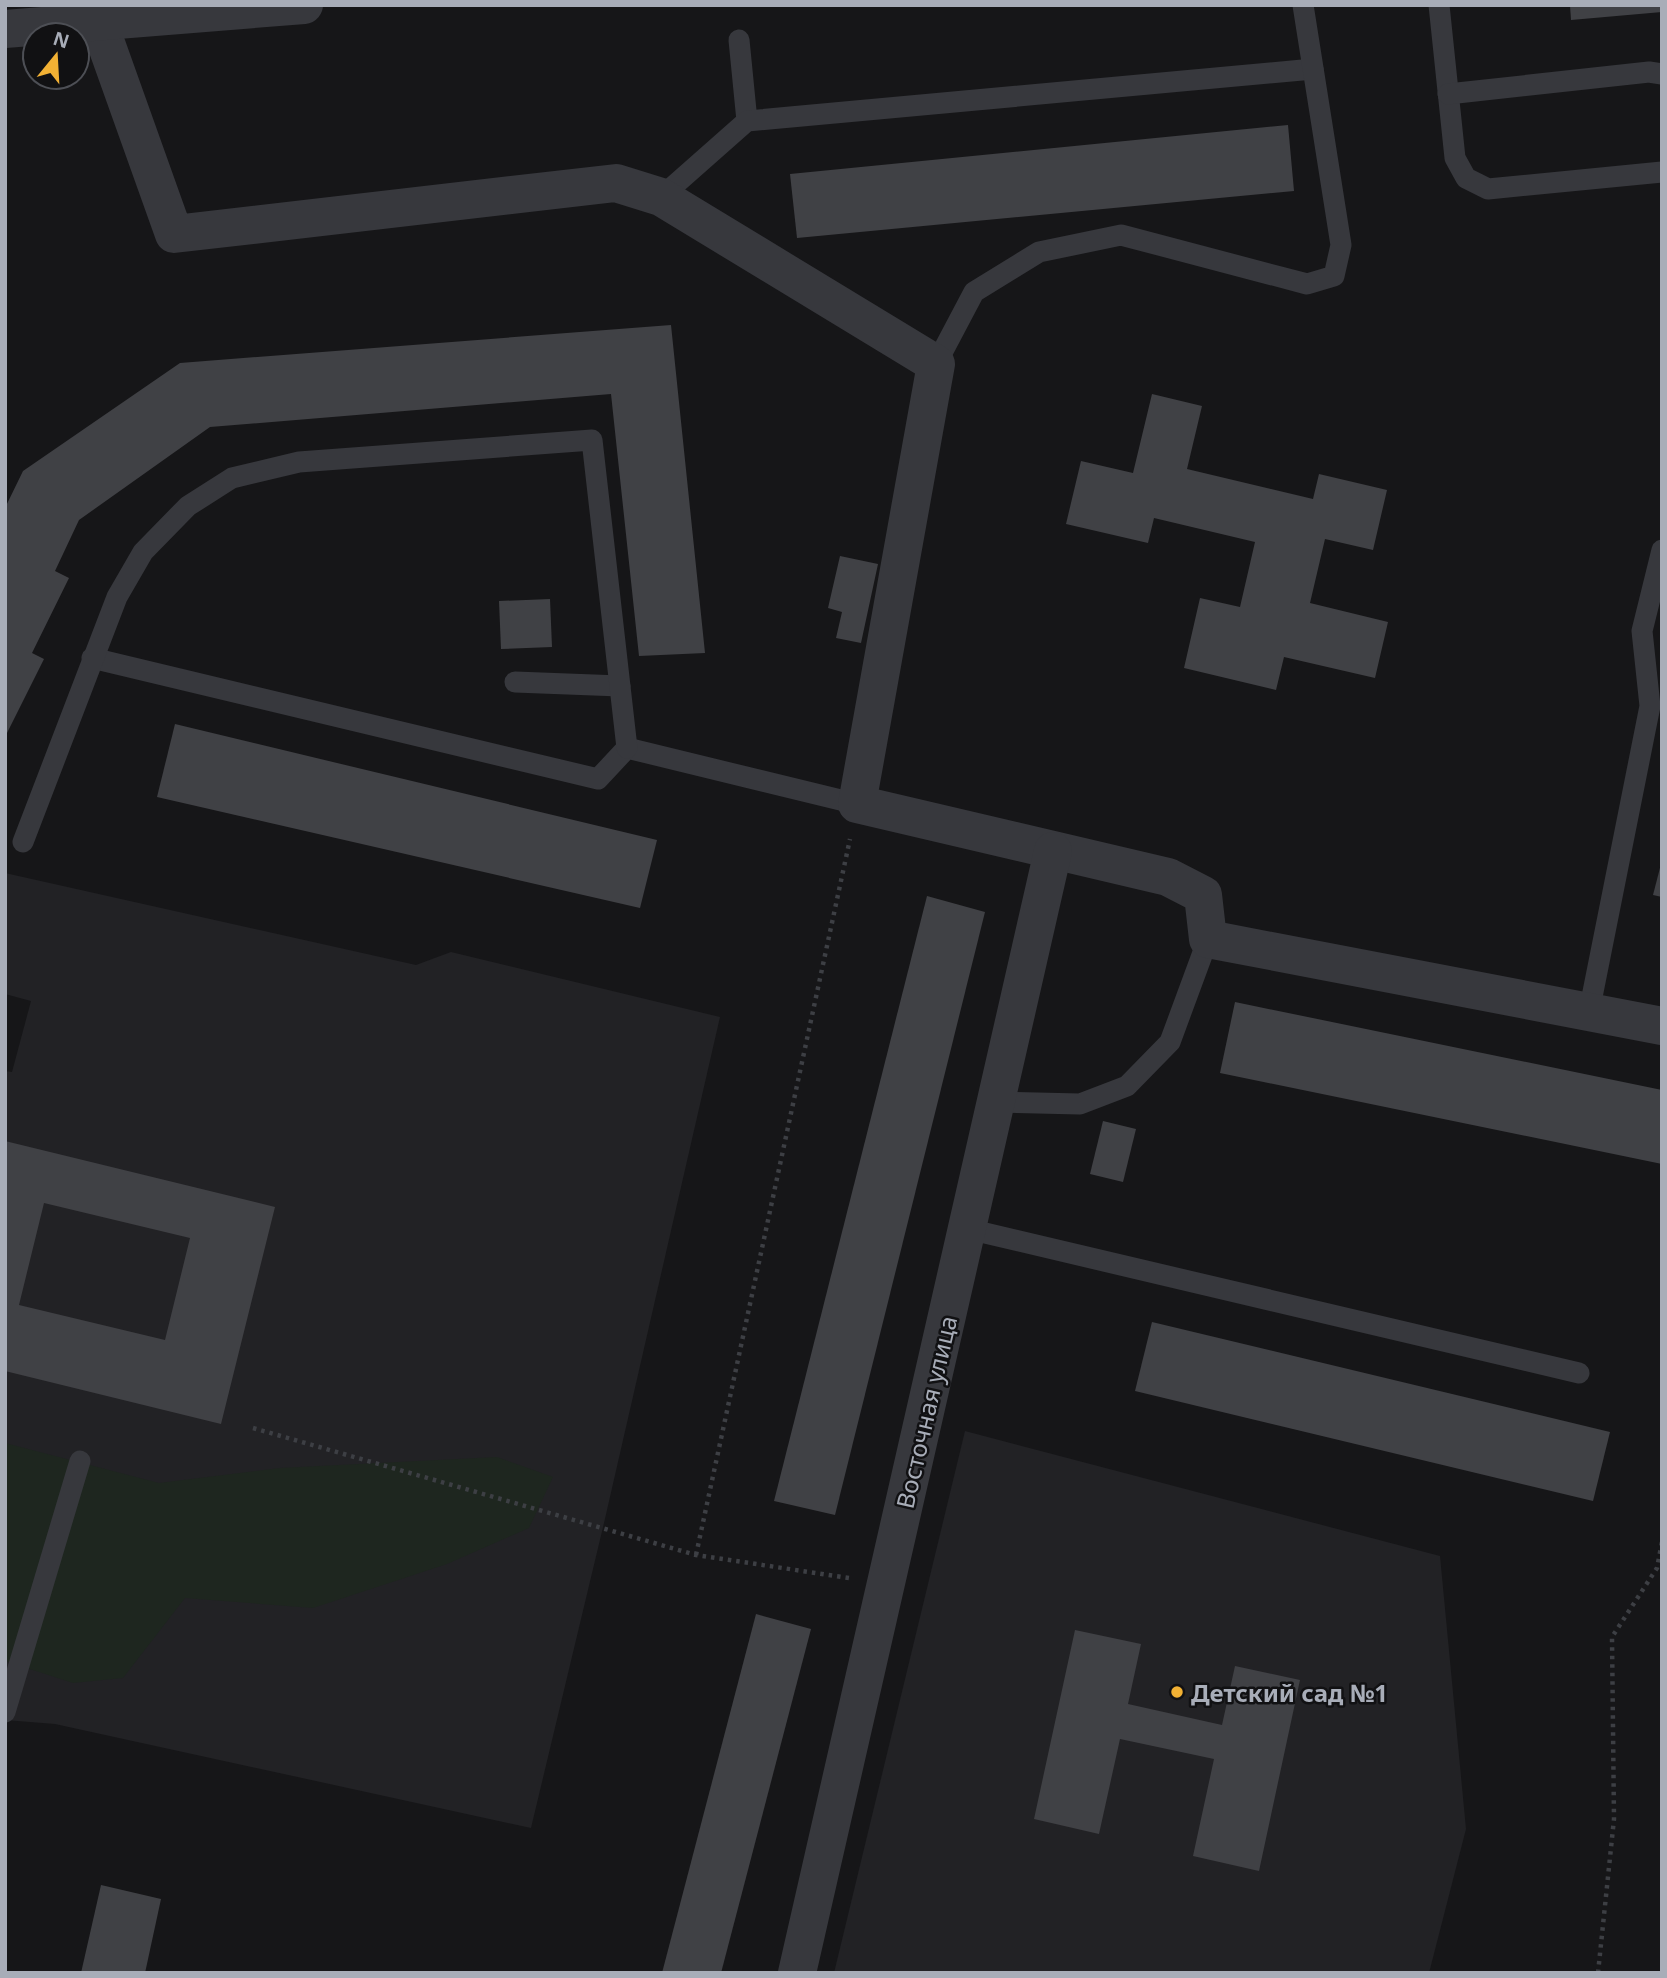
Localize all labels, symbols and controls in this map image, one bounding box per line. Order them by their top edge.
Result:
north arrow [21,21,91,91]
text: N [50,25,73,55]
street label: Восточная улица [888,1312,964,1512]
place label: Детский сад №1 [1191,1676,1388,1709]
marker: Детский сад №1 [1169,1684,1185,1700]

